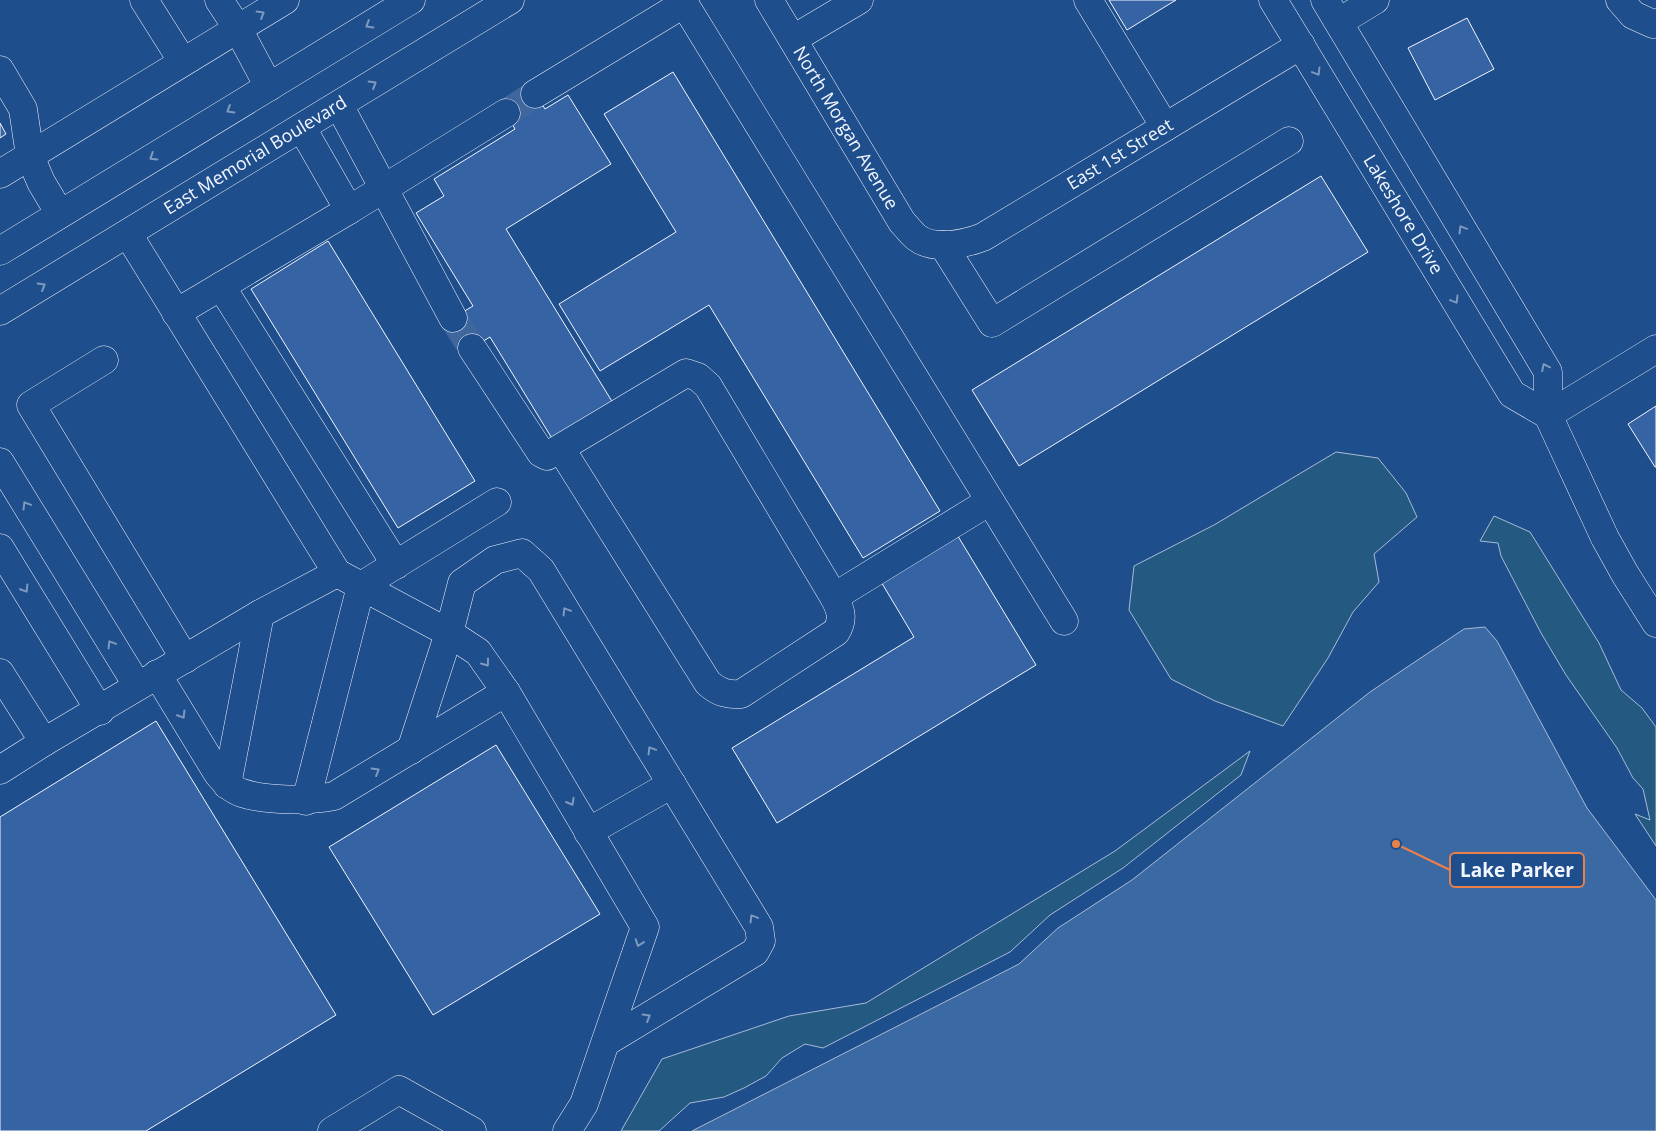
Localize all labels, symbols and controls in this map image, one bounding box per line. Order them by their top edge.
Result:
one-way arrow [256,11,265,21]
one-way arrow [365,19,374,29]
street label: North Morgan Avenue [788,41,905,213]
one-way arrow [1310,66,1320,75]
one-way arrow [368,81,377,91]
street label: East Memorial Boulevard [159,89,351,219]
one-way arrow [227,104,236,114]
street label: East 1st Street [1062,112,1177,195]
street label: Lakeshore Drive [1359,150,1449,278]
one-way arrow [150,151,159,161]
one-way arrow [1459,225,1469,234]
one-way arrow [36,282,45,292]
one-way arrow [1449,295,1459,304]
one-way arrow [1541,364,1551,373]
one-way arrow [23,502,33,511]
one-way arrow [19,584,29,593]
one-way arrow [563,607,573,616]
one-way arrow [108,640,118,649]
one-way arrow [480,657,489,667]
one-way arrow [176,710,186,719]
one-way arrow [647,746,657,755]
one-way arrow [370,768,380,777]
one-way arrow [564,796,574,805]
callout: Lake Parker [1450,853,1584,887]
text: Lake Parker [1460,857,1574,883]
one-way arrow [750,915,760,924]
one-way arrow [635,938,645,947]
one-way arrow [642,1013,651,1023]

